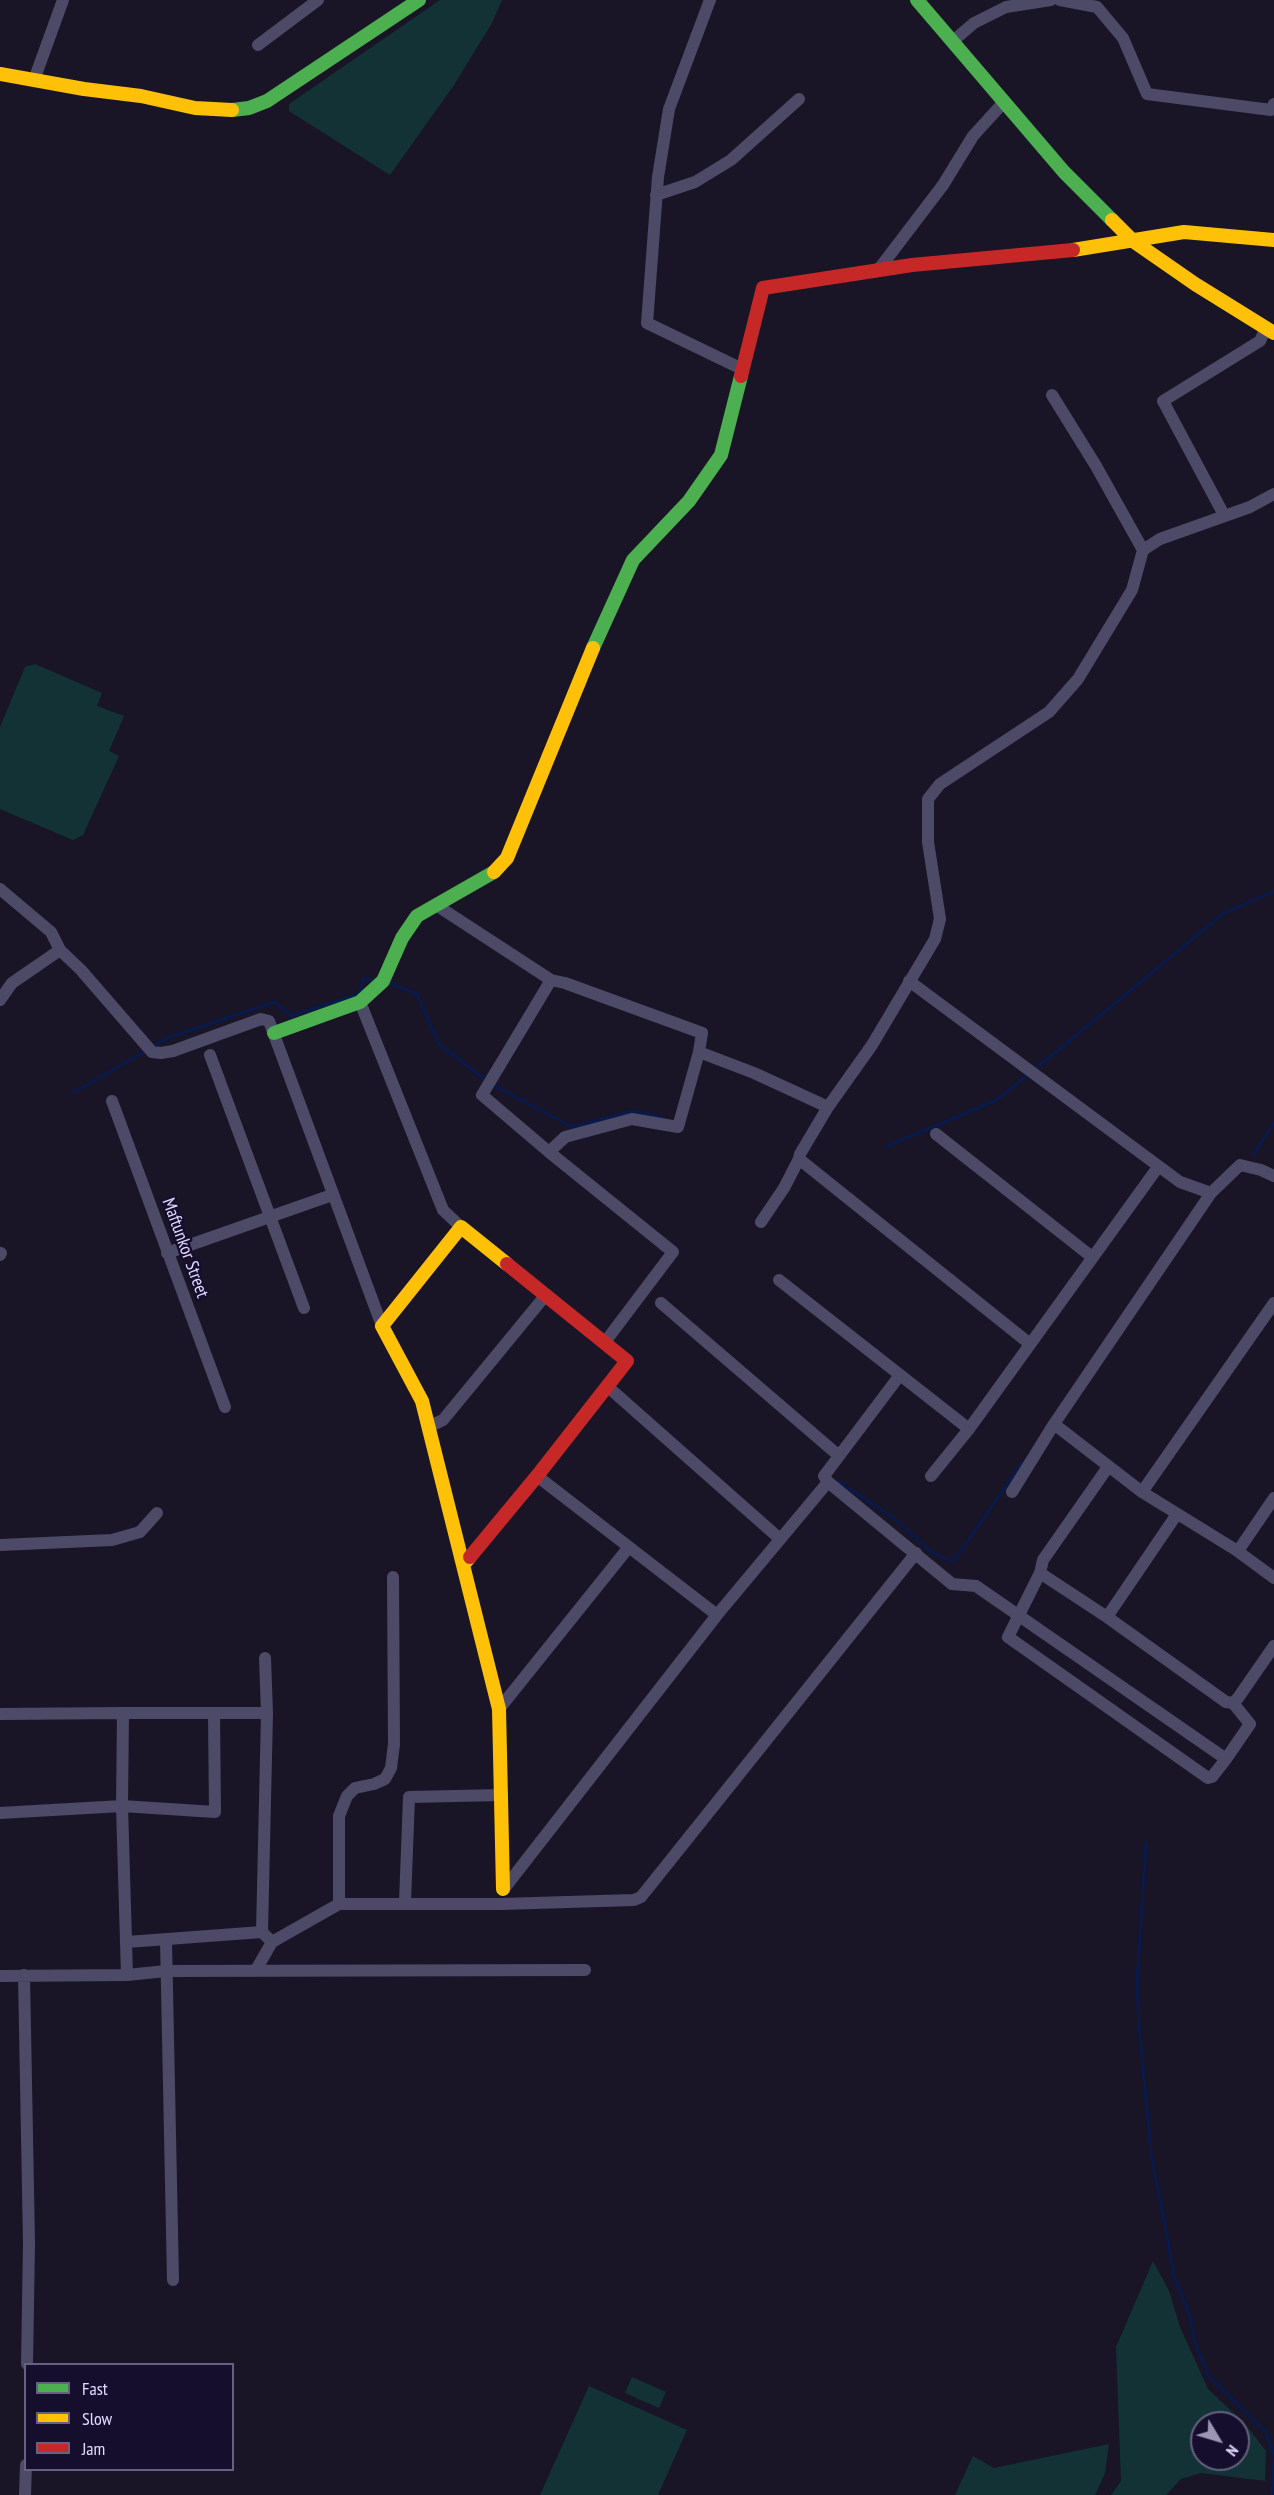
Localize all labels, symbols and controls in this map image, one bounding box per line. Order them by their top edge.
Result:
street label: Maftunkor Street [157,1195,213,1301]
legend [24,2363,234,2471]
text: Fast [82,2377,108,2400]
text: Slow [82,2407,112,2430]
north arrow [1190,2411,1250,2471]
text: Jam [82,2437,105,2460]
text: N [1222,2441,1243,2460]

